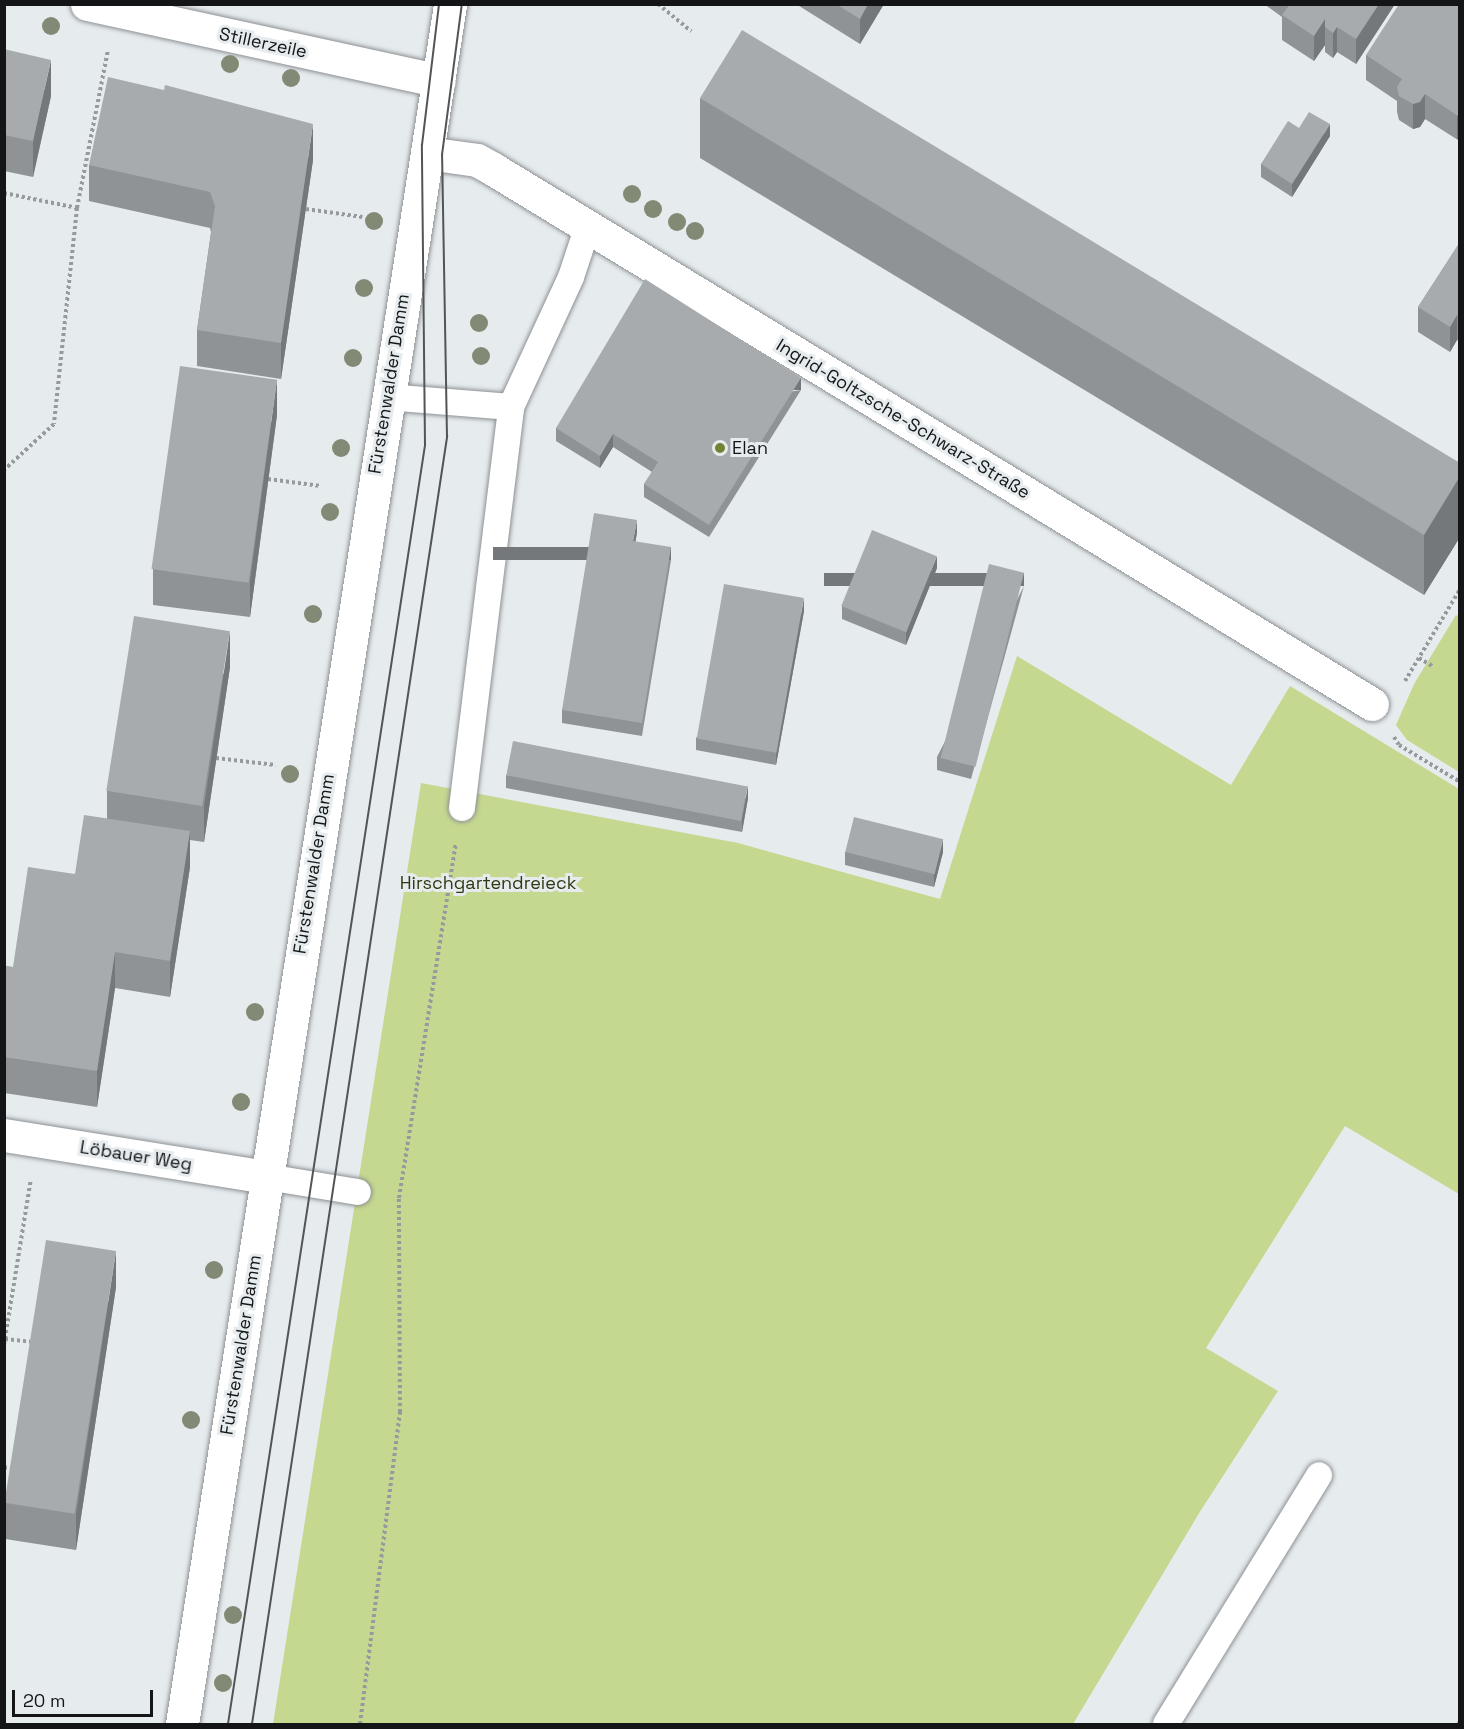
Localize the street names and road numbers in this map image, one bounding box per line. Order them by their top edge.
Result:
street label: Stillerzeile [217,23,309,63]
street label: Fürstenwalder Damm [364,292,414,476]
street label: Ingrid-Goltzsche-Schwarz-Straße [772,334,1034,504]
street label: Fürstenwalder Damm [289,772,339,956]
street label: Löbauer Weg [78,1136,194,1176]
street label: Fürstenwalder Damm [216,1253,266,1437]

